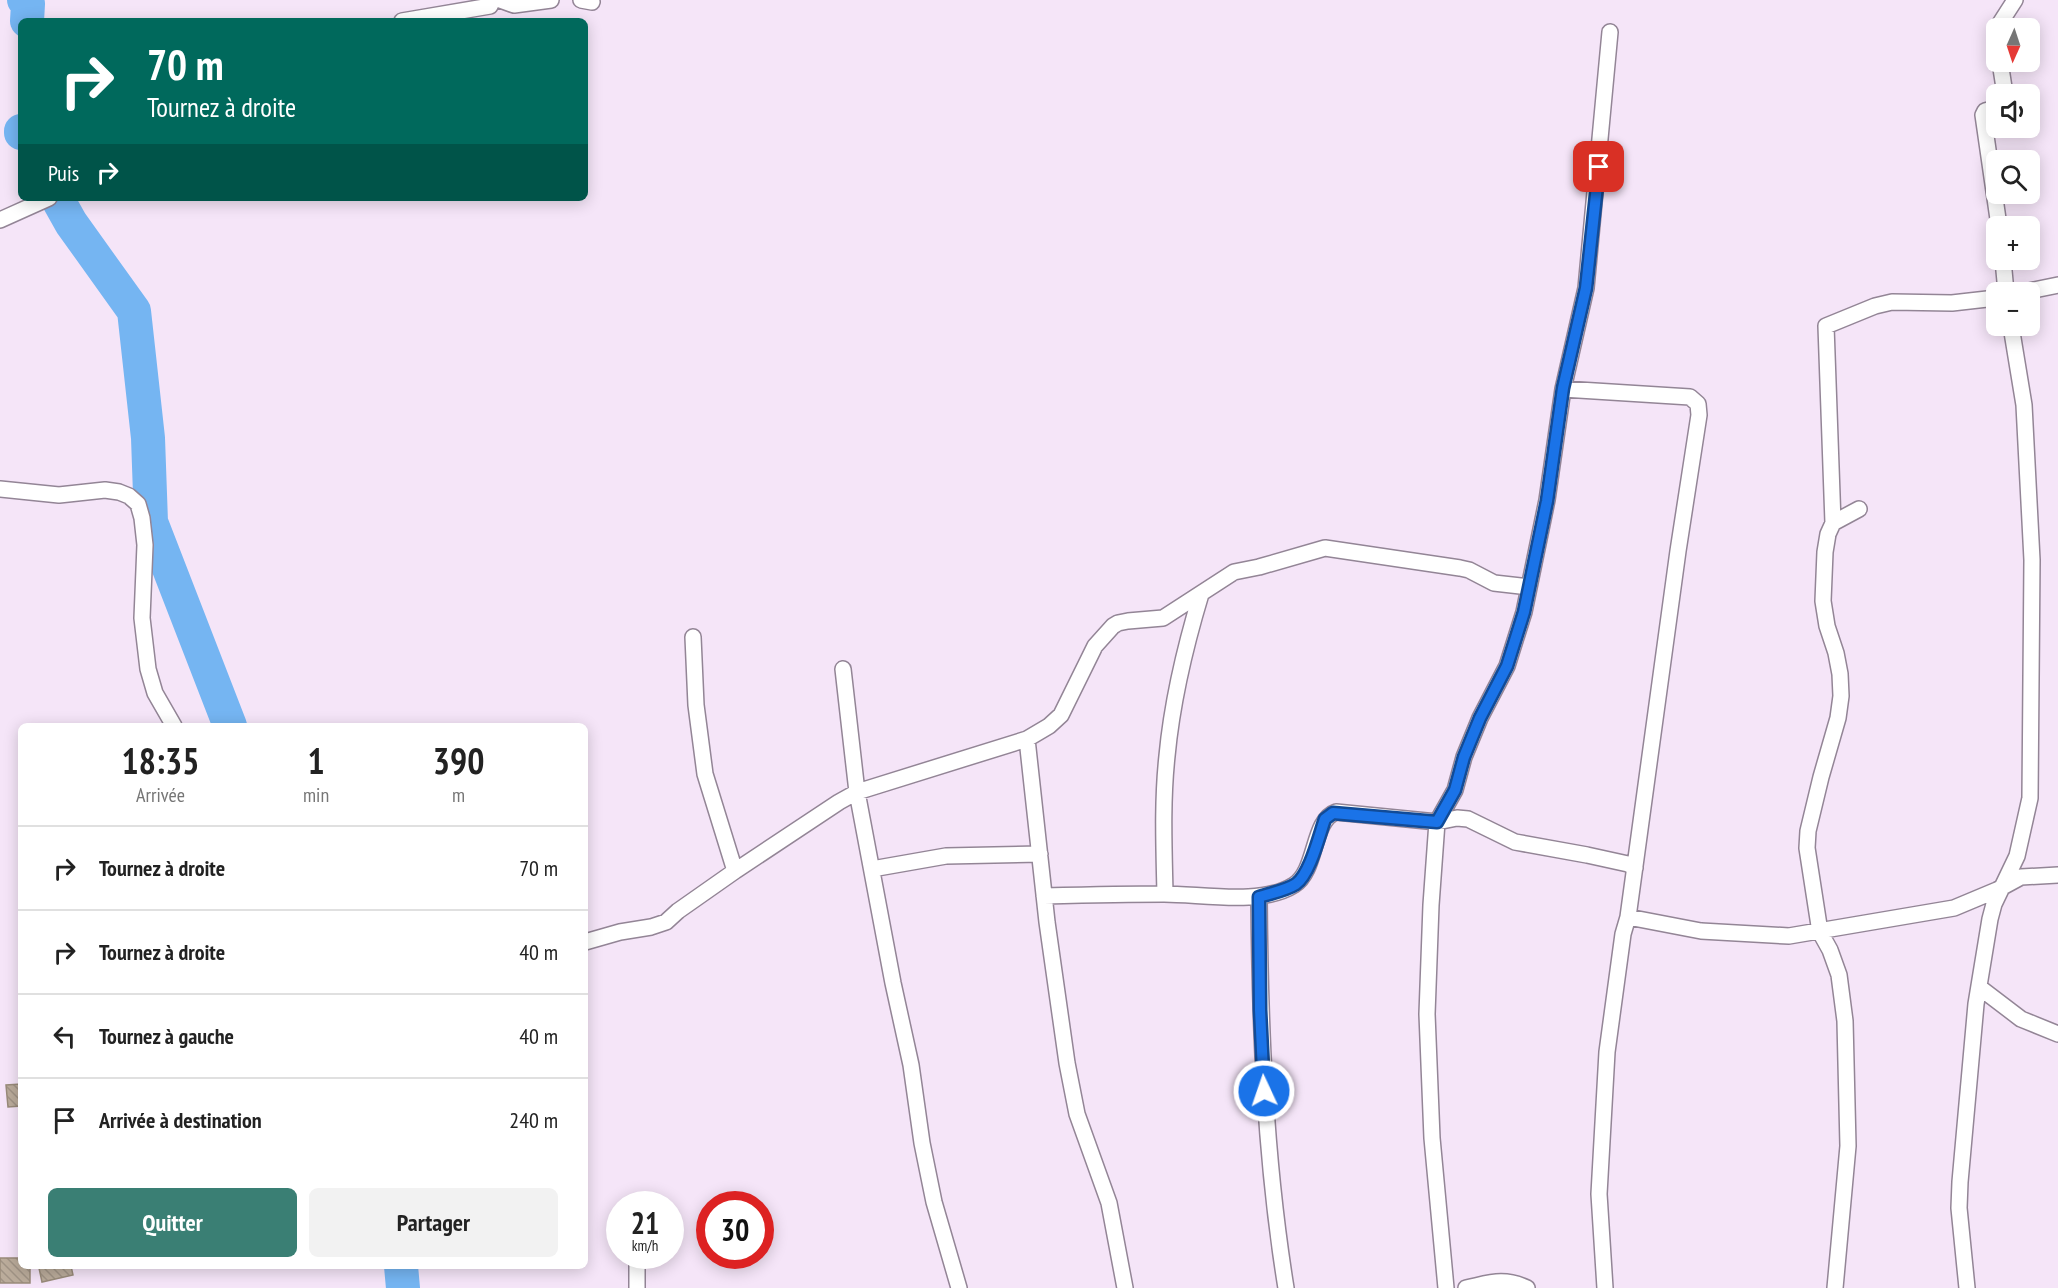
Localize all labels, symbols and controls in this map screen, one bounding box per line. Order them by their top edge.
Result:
north arrow [1986,18,2040,72]
map controls [1986,18,2040,336]
text: 70 m [147,37,224,92]
icon: right [48,42,126,120]
button: sound [1986,84,2040,138]
text: Tournez à droite [147,90,296,124]
pin [1573,141,1624,192]
icon: arrive [1582,150,1615,183]
button: search [1986,150,2040,204]
icon: right [91,156,124,189]
text: Puis [48,159,79,187]
button: + [1986,216,2040,270]
button: − [1986,282,2040,336]
text: 18:35 [122,737,199,784]
text: 1 [307,737,325,784]
text: 390 [433,737,484,784]
text: Arrivée [136,782,185,808]
text: min [303,782,329,808]
text: m [452,782,465,808]
icon: right [48,852,81,885]
text: Tournez à droite [99,854,225,882]
text: 70 m [519,854,558,882]
icon: right [48,936,81,969]
text: Tournez à droite [99,938,225,966]
text: 40 m [519,938,558,966]
icon: left [48,1020,81,1053]
text: Tournez à gauche [99,1022,234,1050]
text: 40 m [519,1022,558,1050]
position arrow [1232,1059,1296,1123]
icon: arrive [48,1104,81,1137]
text: Arrivée à destination [99,1106,262,1134]
text: 240 m [509,1106,558,1134]
button: Quitter [48,1188,297,1257]
button: Partager [309,1188,558,1257]
speed limit sign: 30 [696,1191,774,1269]
text: 21 [631,1203,659,1242]
text: km/h [632,1236,658,1255]

